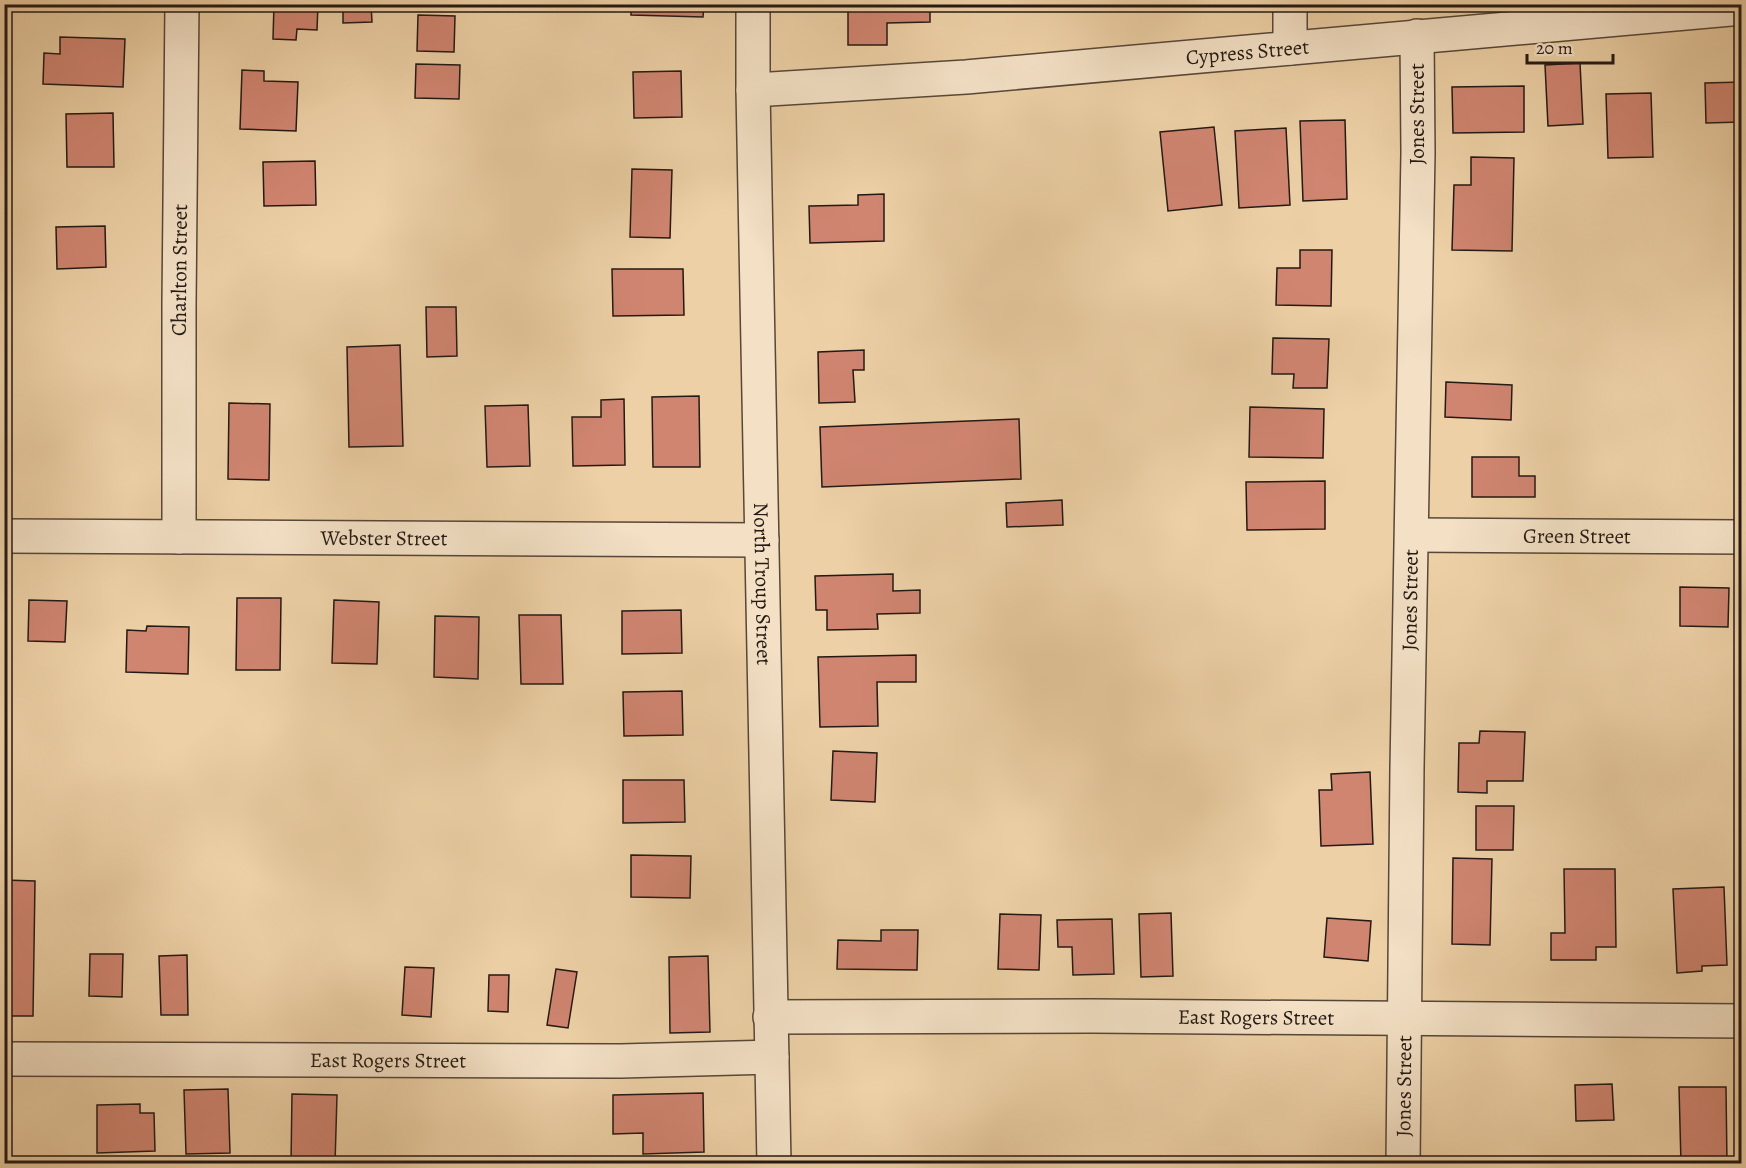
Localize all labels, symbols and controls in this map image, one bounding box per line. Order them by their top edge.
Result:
scale bar [1527,27,1612,65]
street label: Cypress Street [1185,33,1310,71]
text: 20 m [1536,36,1573,60]
street label: Jones Street [1403,63,1431,165]
street label: Charlton Street [165,204,194,336]
street label: North Troup Street [747,502,778,666]
street label: Green Street [1523,522,1631,550]
street label: Webster Street [320,524,448,552]
street label: Jones Street [1395,549,1425,651]
street label: East Rogers Street [1178,1003,1334,1032]
street label: Jones Street [1389,1035,1418,1137]
street label: East Rogers Street [310,1046,466,1074]

